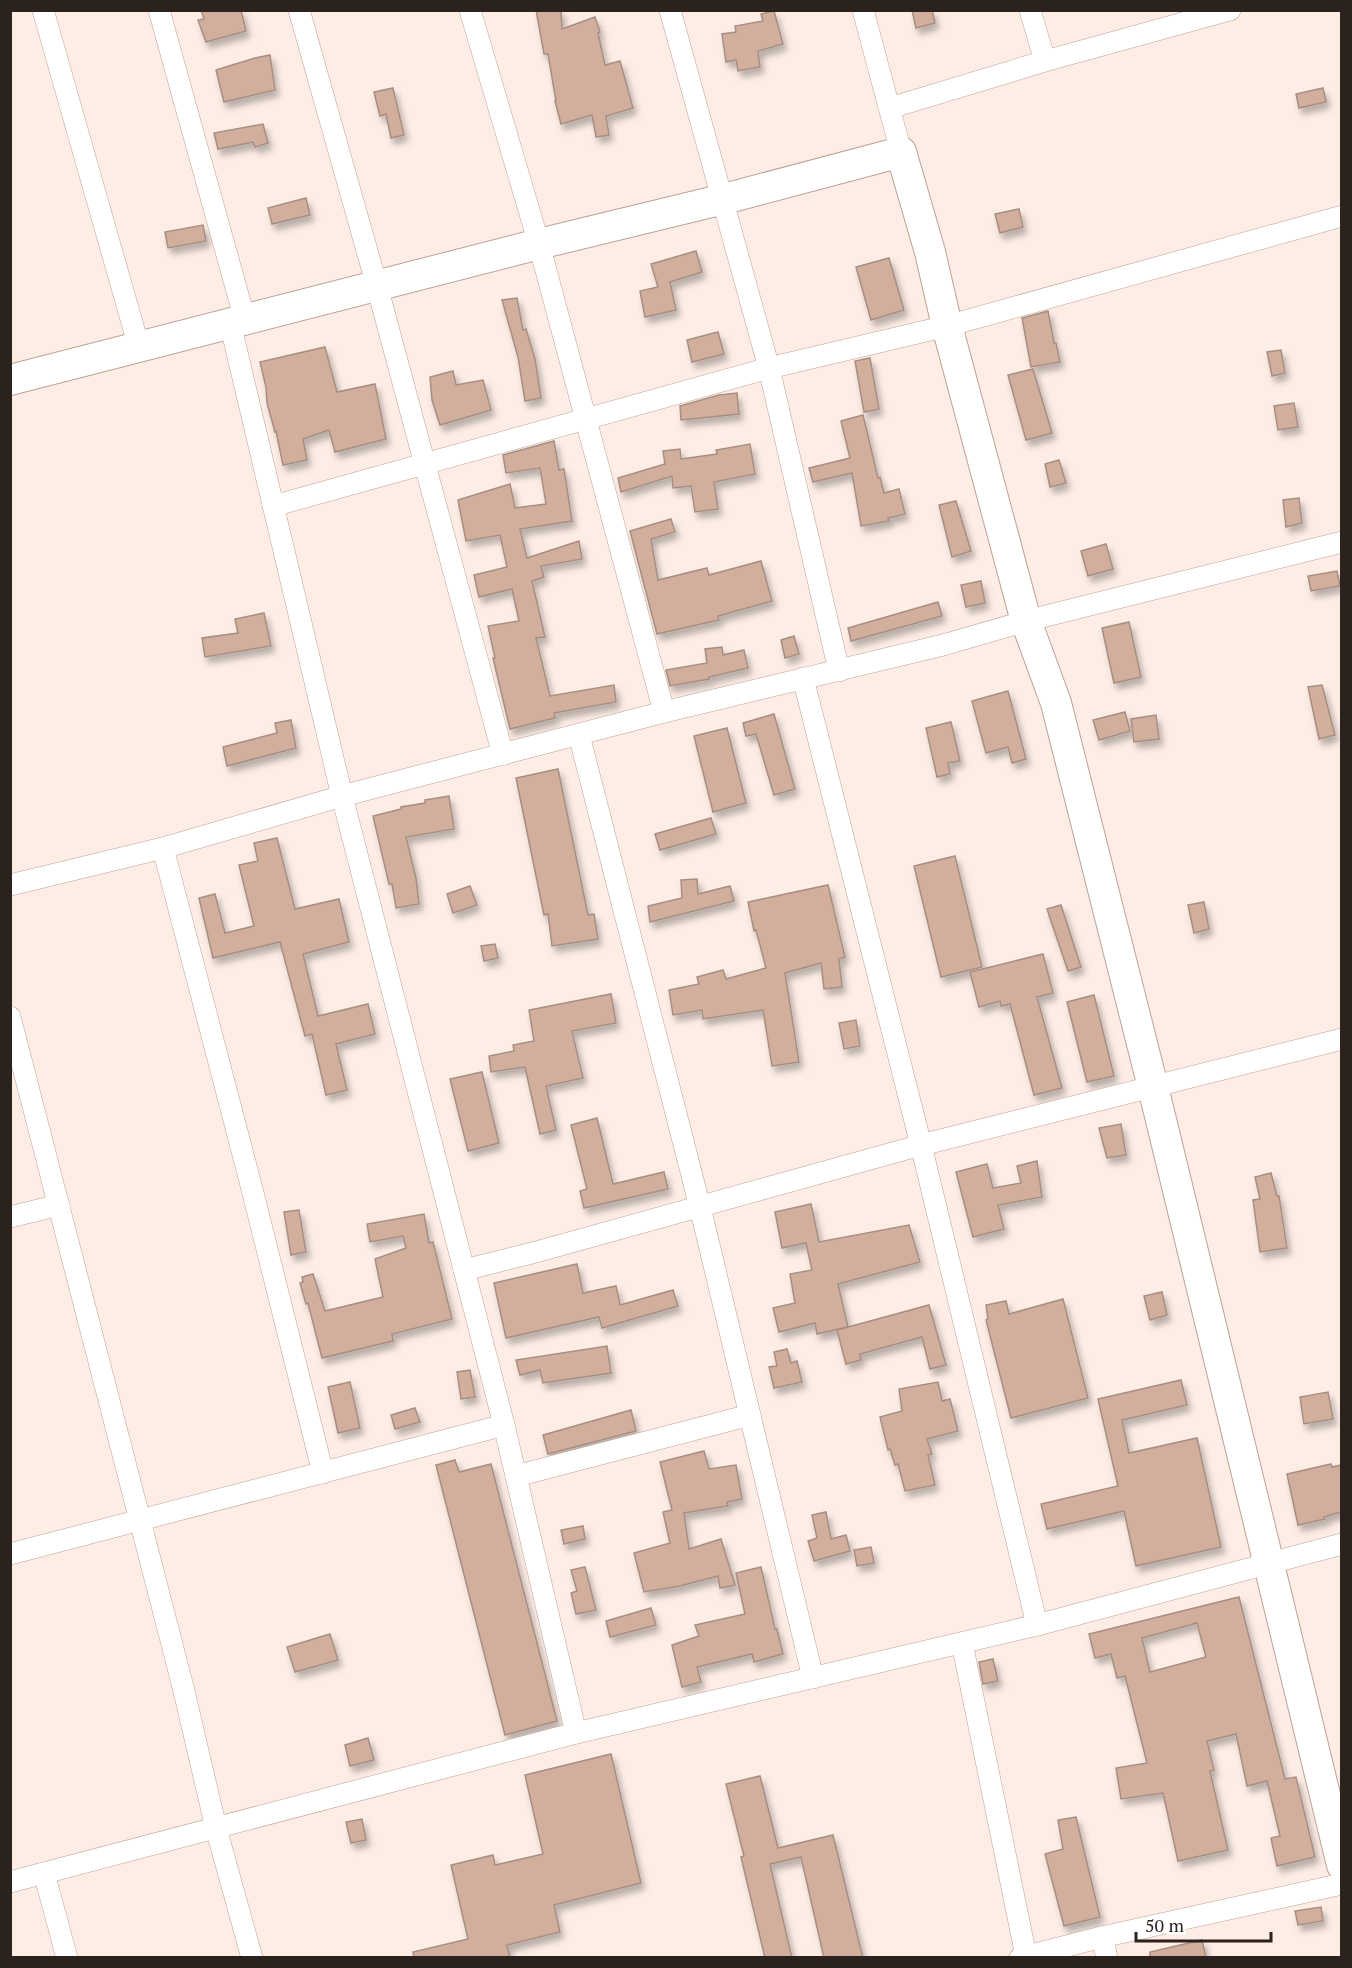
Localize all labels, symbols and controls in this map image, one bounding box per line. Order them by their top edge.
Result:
scale bar [1136,1905,1271,1943]
text: 50 m [1145,1913,1185,1937]

